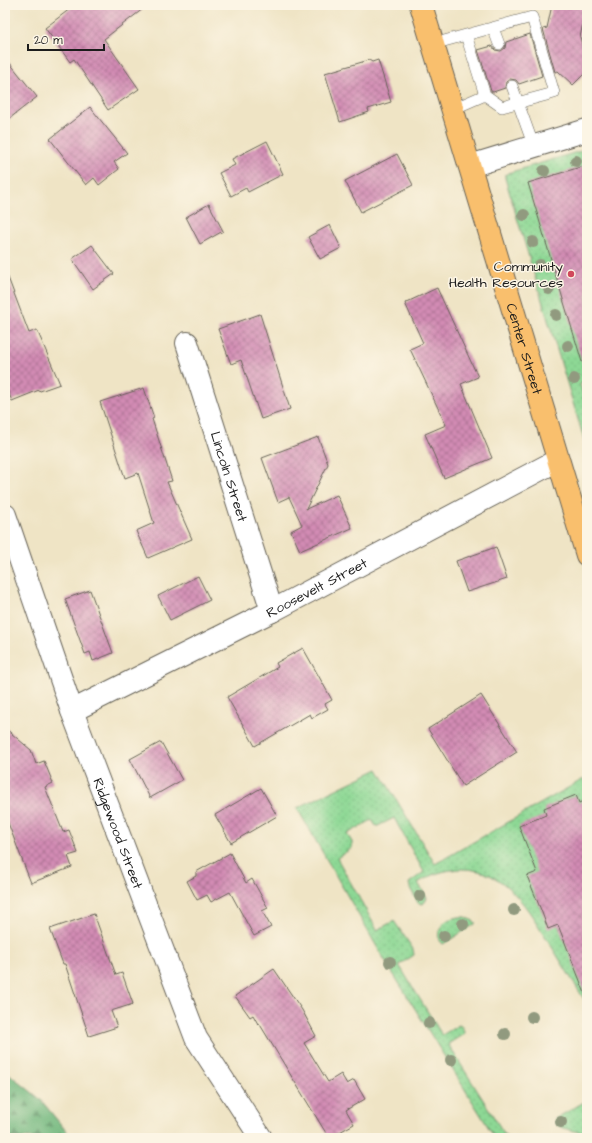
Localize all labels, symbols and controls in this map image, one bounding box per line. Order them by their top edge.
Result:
scale bar [28,26,104,52]
text: 20 m [34,32,63,49]
place label: Community Health Resources [449,257,563,293]
marker: Community Health Resources [566,269,576,279]
street label: Center Street [501,301,547,397]
street label: Lincoln Street [205,429,252,525]
street label: Roosevelt Street [263,553,371,623]
street label: Ridgewood Street [87,775,148,892]

